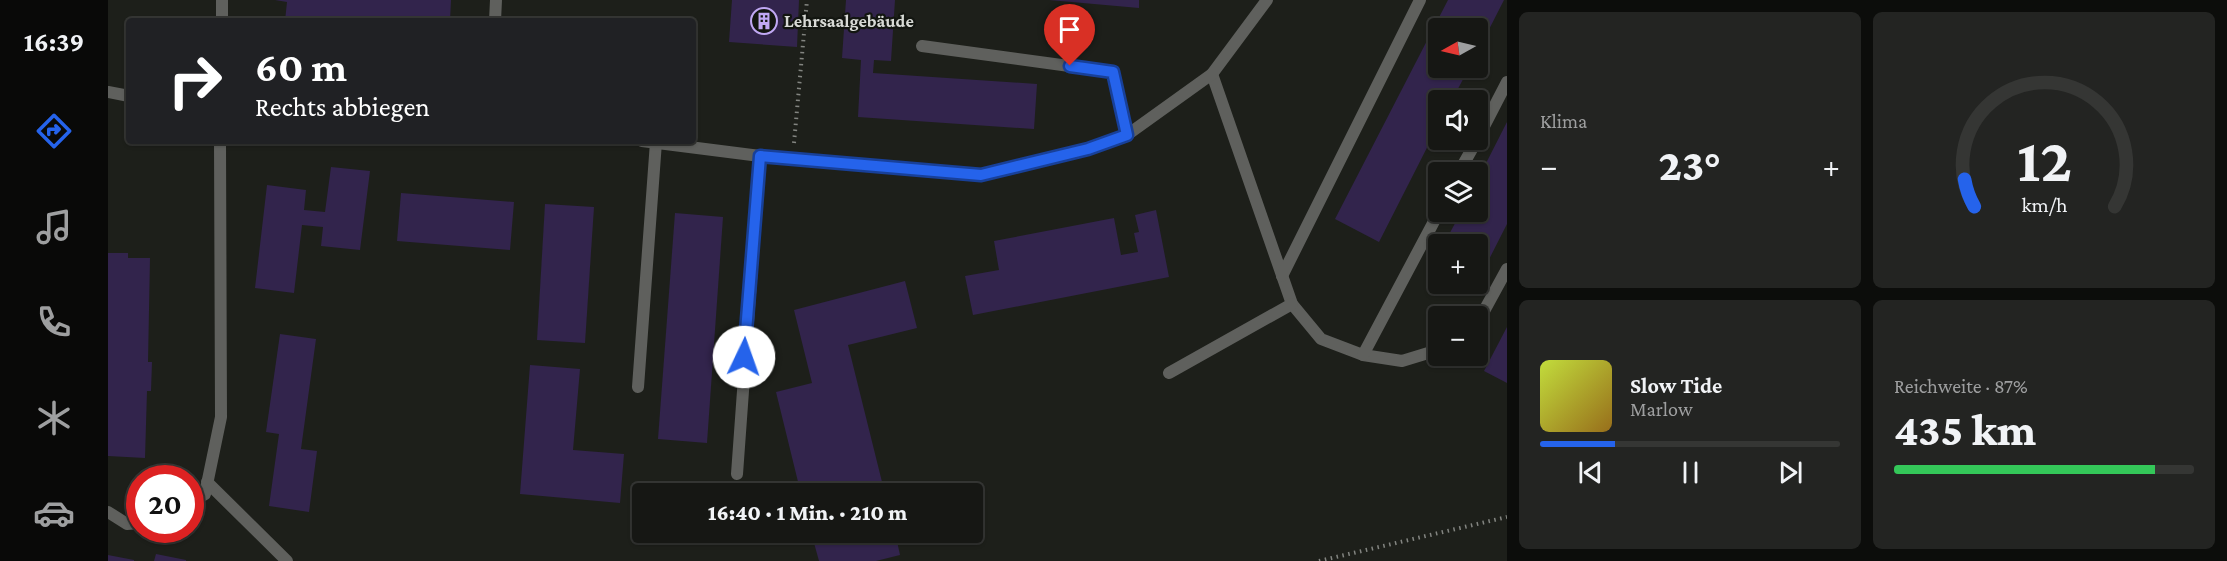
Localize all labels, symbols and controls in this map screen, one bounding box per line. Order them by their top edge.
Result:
pin [1044,4,1095,66]
building icon: Lehrsaalgebäude [749,6,779,36]
place label: Lehrsaalgebäude [784,11,914,31]
icon: arrive [1053,13,1086,46]
north arrow [1428,18,1488,78]
map controls [1428,18,1488,366]
text: 16:39 [24,27,84,57]
icon: right [156,42,234,120]
text: 60 m [255,43,347,90]
button: sound [1428,90,1488,150]
text: Rechts abbiegen [255,92,430,122]
icon: directions [33,110,75,152]
text: Klima [1540,110,1587,132]
text: 12 [2016,125,2072,194]
text: 23° [1659,140,1721,190]
text: − [1540,147,1557,184]
text: + [1823,147,1840,184]
button: layers [1428,162,1488,222]
text: km/h [2021,193,2068,217]
icon: music [33,206,75,248]
button: + [1428,234,1488,294]
icon: phone [33,301,75,343]
button: − [1428,306,1488,366]
position arrow [712,325,776,389]
text: Slow Tide [1630,373,1722,398]
text: Reichweite · 87% [1894,375,2028,397]
icon: climate [33,397,75,439]
text: Marlow [1630,398,1693,420]
text: 435 km [1894,405,2036,455]
icon: previous [1574,456,1607,489]
icon: pause [1674,456,1707,489]
icon: next [1774,456,1807,489]
speed limit sign: 20 [126,465,204,543]
icon: car [33,492,75,534]
text: 16:40 · 1 Min. · 210 m [708,500,907,525]

